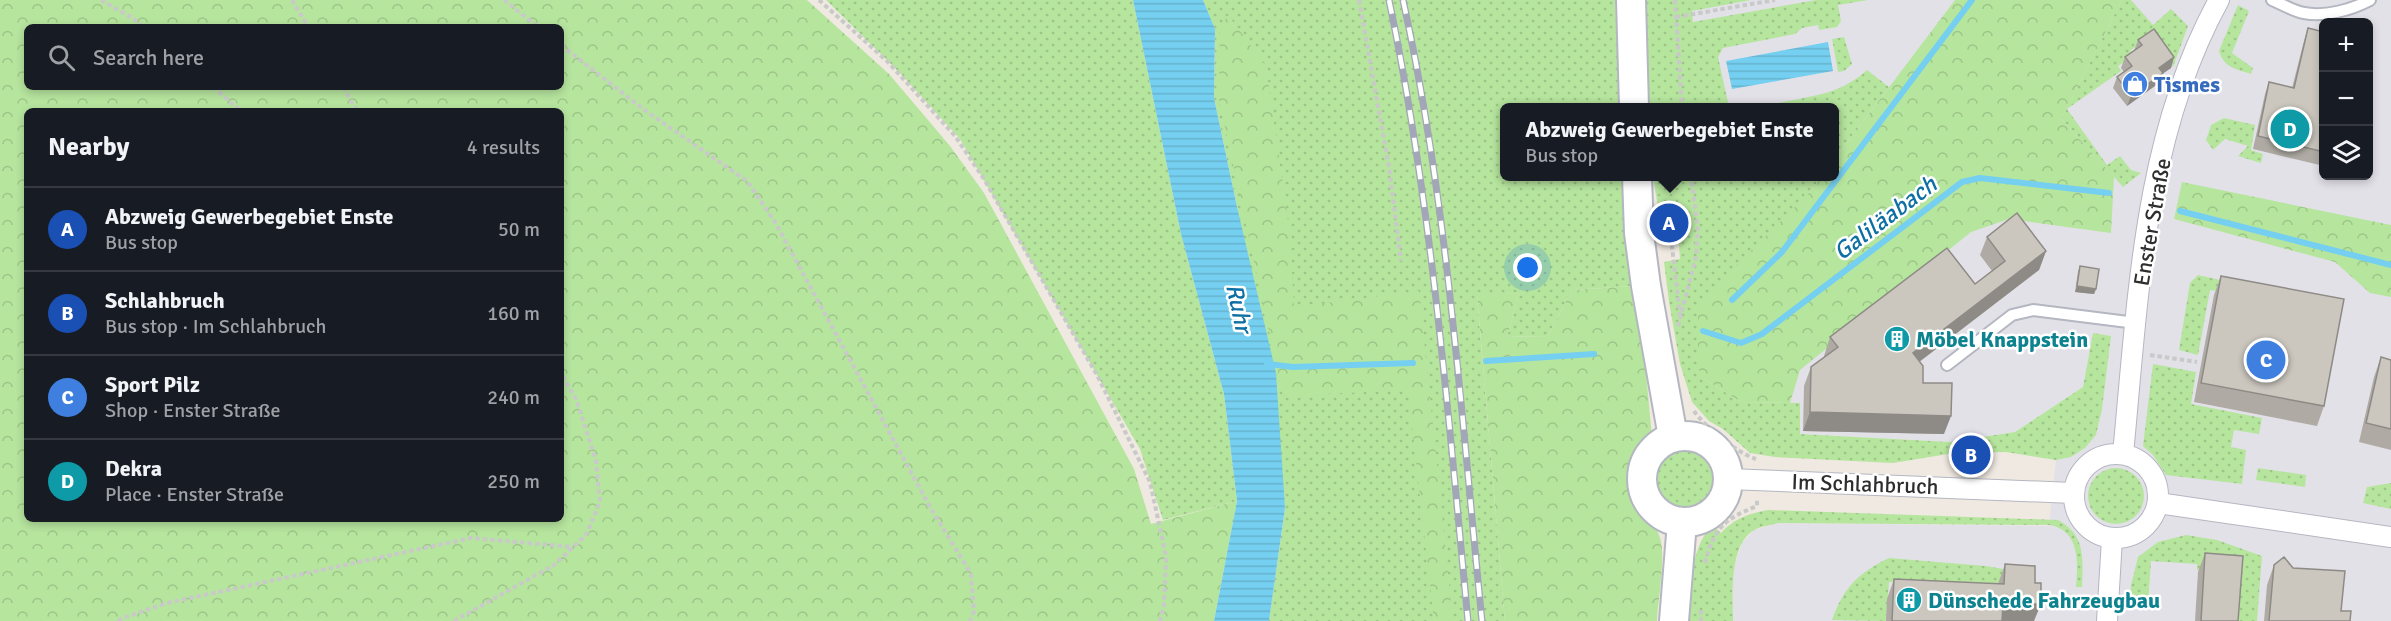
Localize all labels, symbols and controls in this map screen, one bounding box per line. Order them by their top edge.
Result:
map controls [2319,18,2373,180]
button: + [2319,18,2373,72]
search box [24,24,564,90]
icon: search [45,41,78,74]
text: Search here [93,44,204,71]
shop icon: Tismes [2120,69,2150,99]
place label: Tismes [2154,71,2220,98]
button: − [2319,72,2373,126]
popup [1500,103,1839,181]
pin: D [2270,106,2310,152]
text: Abzweig Gewerbegebiet Enste [1525,116,1814,143]
button: layers [2319,126,2373,180]
text: Nearby [48,131,129,163]
text: 4 results [467,135,540,160]
text: Bus stop [1525,143,1598,168]
street label: Enster Straße [2127,156,2177,288]
water label: Galiläabach [1827,169,1943,267]
pin: A [1650,200,1688,246]
text: Abzweig Gewerbegebiet Enste [105,203,393,230]
text: A [61,217,74,242]
text: 50 m [498,217,540,242]
text: Bus stop [105,230,178,255]
your location [1513,253,1542,282]
water label: Ruhr [1219,281,1259,338]
text: Schlahbruch [105,287,225,314]
text: B [61,301,74,326]
text: 160 m [487,301,540,326]
text: Bus stop · Im Schlahbruch [105,314,326,339]
building icon: Möbel Knappstein [1882,324,1912,354]
place label: Möbel Knappstein [1916,326,2088,353]
pin: C [2246,338,2286,382]
text: Sport Pilz [105,371,200,398]
text: C [61,385,74,410]
text: 240 m [487,385,540,410]
text: Shop · Enster Straße [105,398,280,423]
pin: B [1952,432,1990,478]
text: Dekra [105,455,162,482]
street label: Im Schlahbruch [1791,468,1939,500]
text: D [61,469,74,494]
text: 250 m [487,469,540,494]
text: Place · Enster Straße [105,482,284,507]
building icon: Dünschede Fahrzeugbau [1894,585,1924,615]
place label: Dünschede Fahrzeugbau [1928,587,2160,614]

